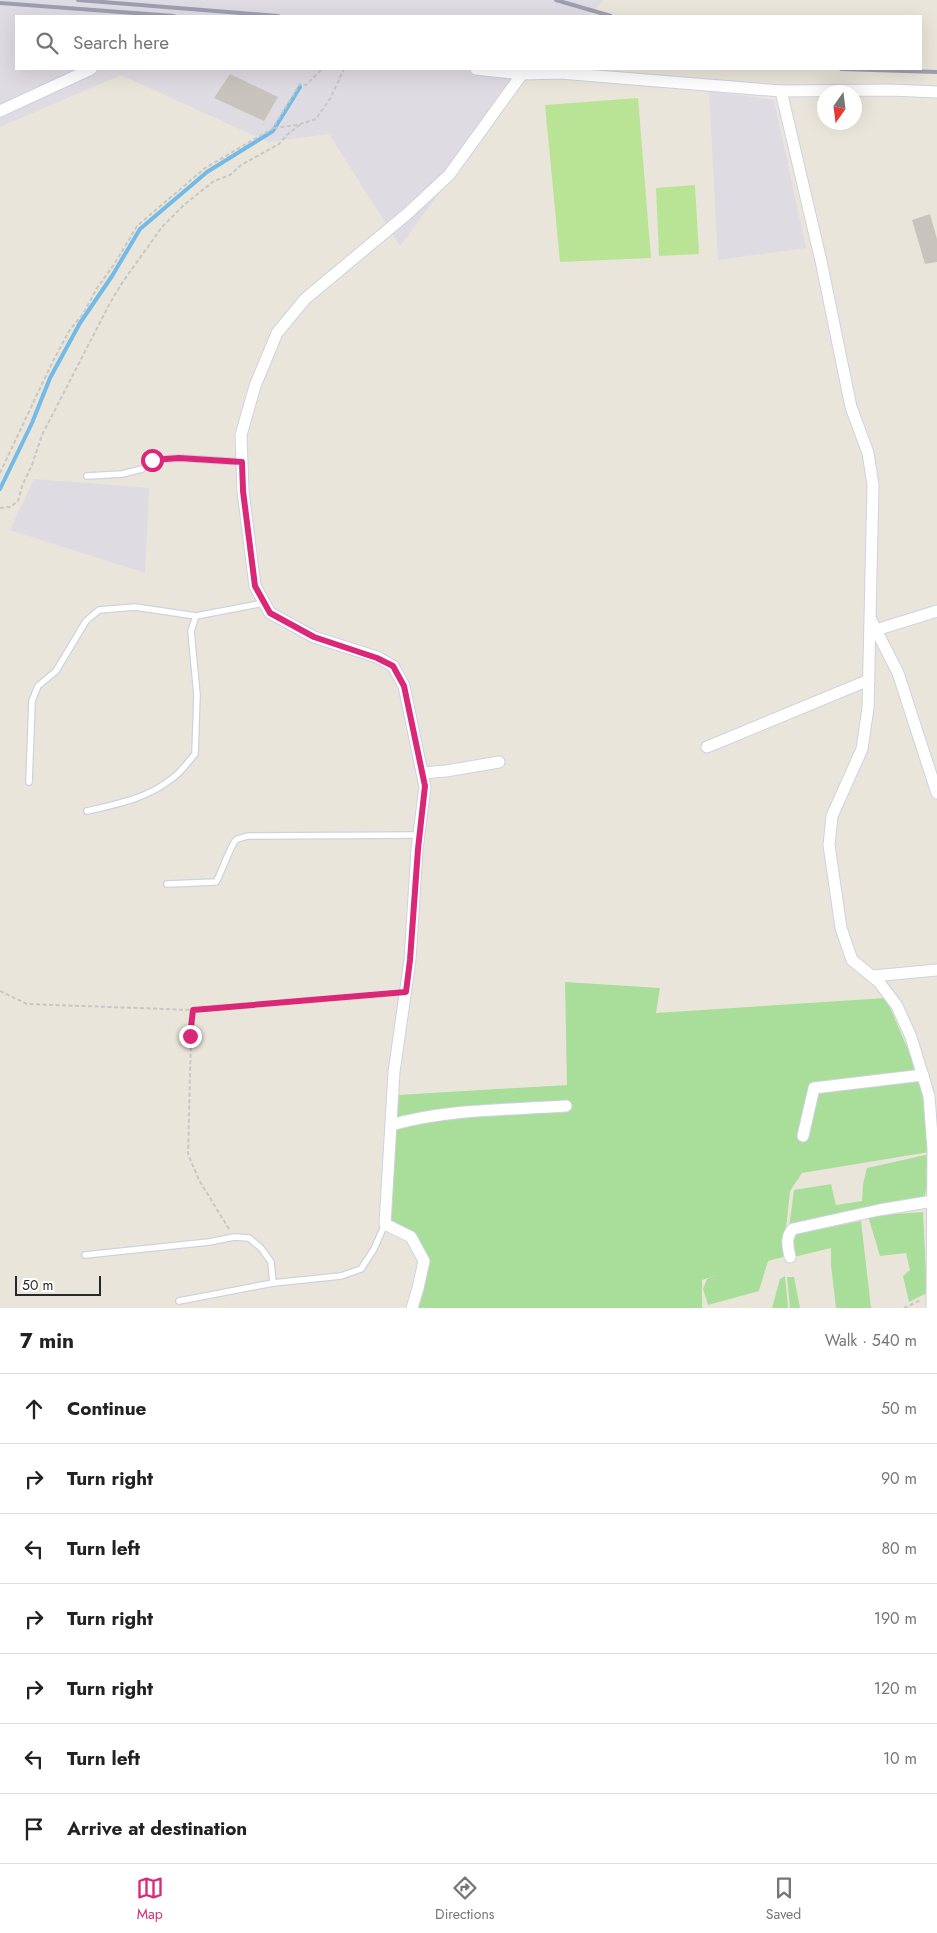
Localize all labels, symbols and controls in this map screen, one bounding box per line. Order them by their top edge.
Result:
search box [15,15,922,70]
icon: search [33,29,61,57]
text: Search here [73,29,169,56]
north arrow [817,85,862,130]
route start [141,449,164,472]
route end [179,1025,202,1048]
scale bar [15,1273,101,1296]
text: 50 m [22,1275,53,1295]
text: 7 min [20,1326,74,1356]
text: Walk · 540 m [825,1329,917,1352]
icon: ahead [20,1395,48,1423]
text: Continue [67,1395,146,1422]
text: 50 m [881,1397,917,1420]
icon: right [20,1465,48,1493]
text: Turn right [67,1465,153,1492]
text: 90 m [881,1467,917,1490]
icon: left [20,1535,48,1563]
text: Turn left [67,1535,140,1562]
text: 80 m [881,1537,917,1560]
icon: right [20,1605,48,1633]
text: Turn right [67,1605,153,1632]
text: 190 m [874,1607,917,1630]
icon: right [20,1675,48,1703]
text: Turn right [67,1675,153,1702]
text: 120 m [874,1677,917,1700]
icon: left [20,1745,48,1773]
text: Turn left [67,1745,140,1772]
text: 10 m [883,1747,917,1770]
icon: arrive [20,1815,48,1843]
text: Arrive at destination [67,1815,247,1842]
tab: Map [136,1874,164,1924]
tab: Directions [435,1874,494,1924]
tab: Saved [766,1874,801,1924]

